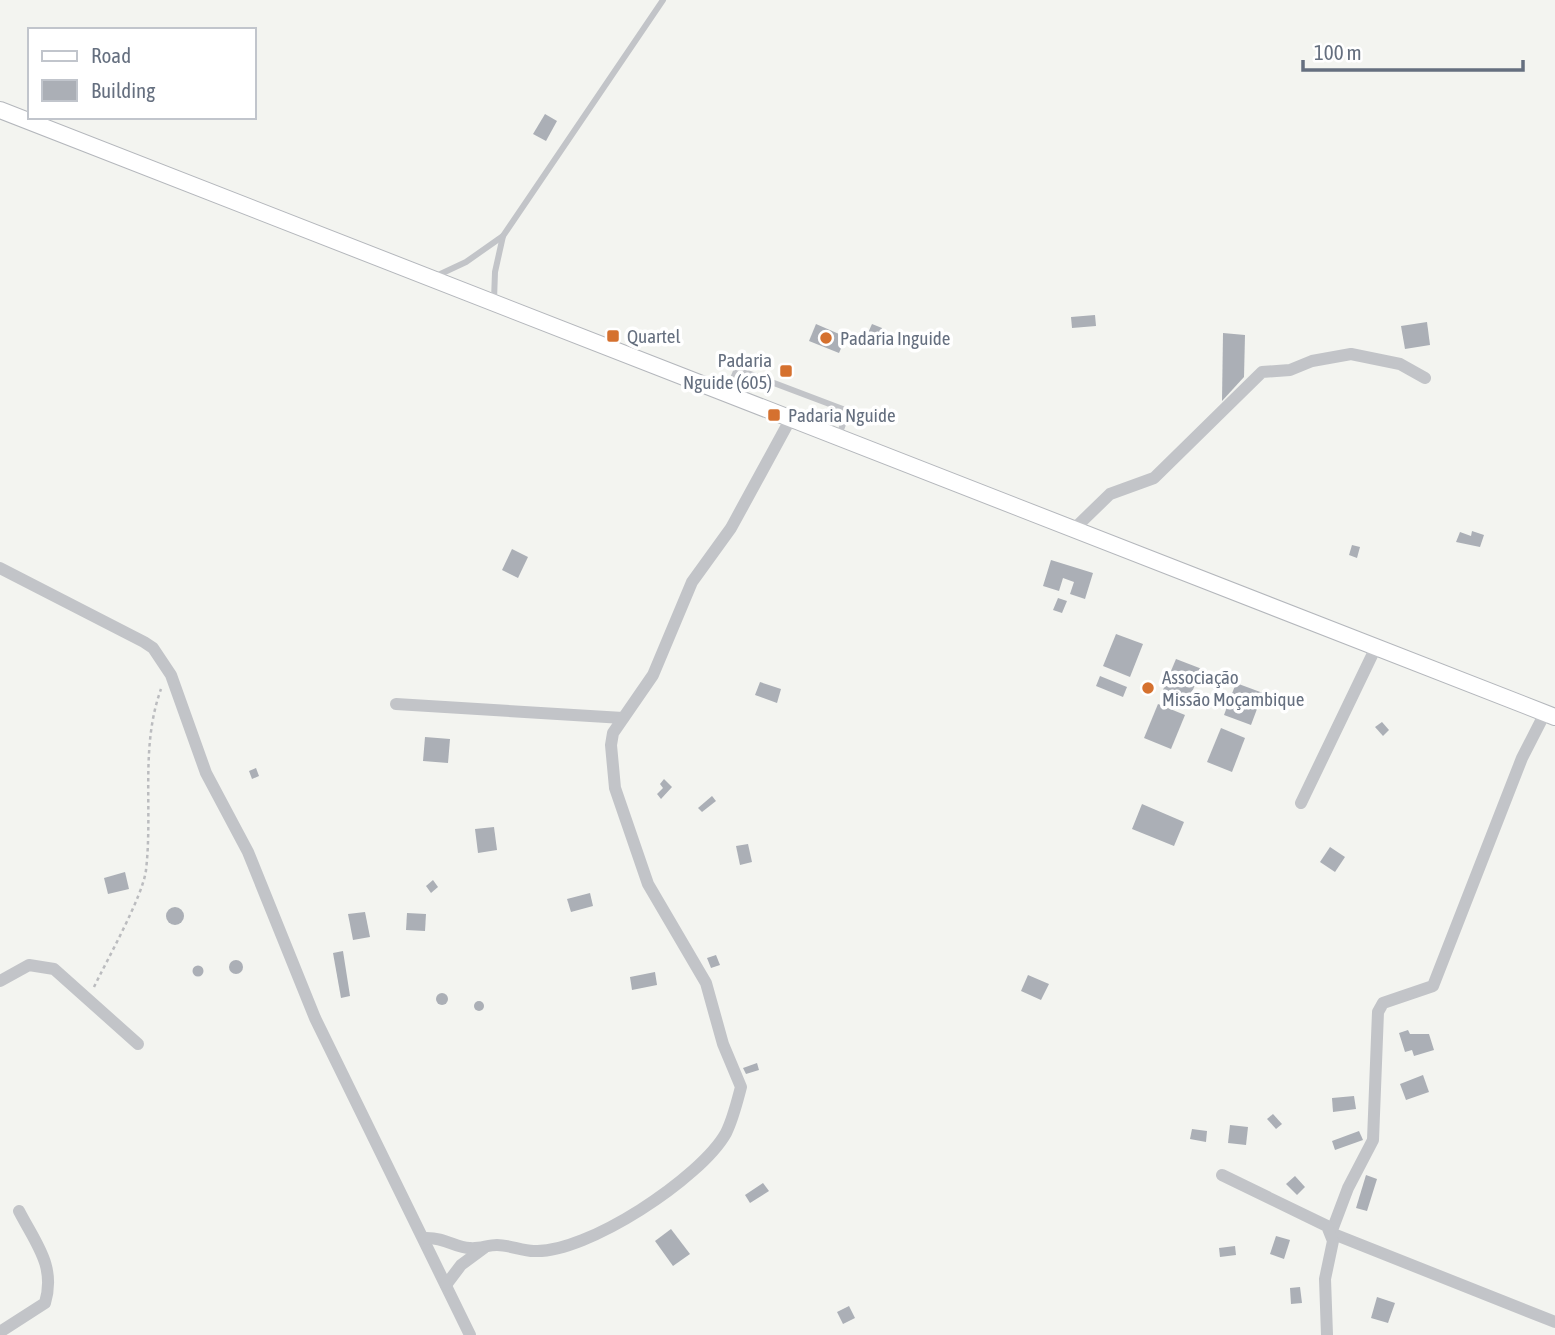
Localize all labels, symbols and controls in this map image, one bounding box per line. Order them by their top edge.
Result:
legend [28,28,256,119]
scale bar [1303,28,1524,72]
text: 100 m [1314,40,1362,64]
text: Road [91,43,131,67]
text: Building [91,78,155,102]
place label: Quartel [627,325,680,347]
place label: Padaria Inguide [840,327,950,349]
marker: Quartel [605,328,621,344]
marker: Padaria Inguide [818,330,834,346]
place label: Padaria Nguide (605) [683,349,772,393]
marker: Padaria Nguide (605) [778,363,794,379]
place label: Padaria Nguide [788,404,896,426]
marker: Padaria Nguide [766,407,782,423]
place label: Associação Missão Moçambique [1162,666,1304,710]
marker: Associação Missão Moçambique [1140,680,1156,696]

